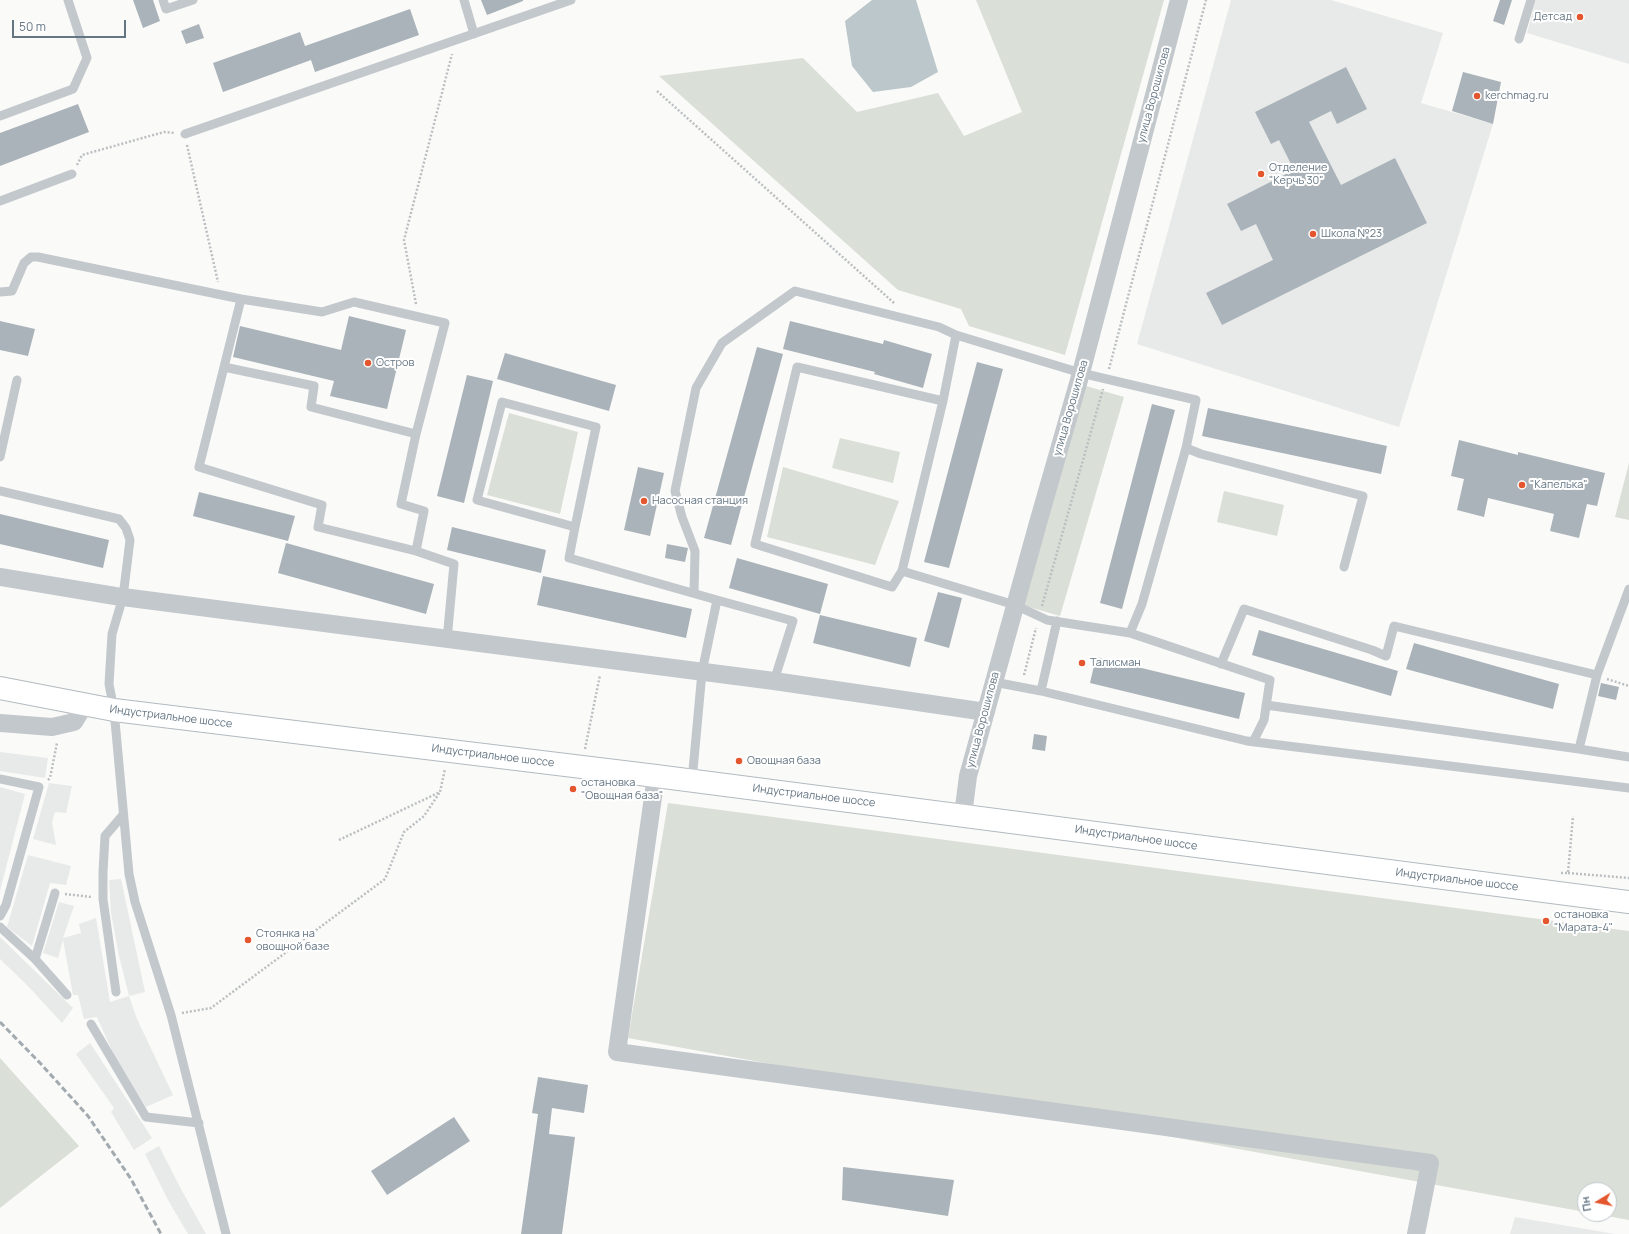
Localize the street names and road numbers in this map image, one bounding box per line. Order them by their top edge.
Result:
street label: улица Ворошилова [1135,45,1173,145]
street label: улица Ворошилова [1051,359,1091,457]
street label: улица Ворошилова [964,670,1002,770]
street label: Индустриальное шоссе [109,703,233,731]
street label: Индустриальное шоссе [431,742,555,770]
street label: Индустриальное шоссе [752,782,876,810]
street label: Индустриальное шоссе [1074,823,1198,853]
street label: Индустриальное шоссе [1395,866,1519,894]

